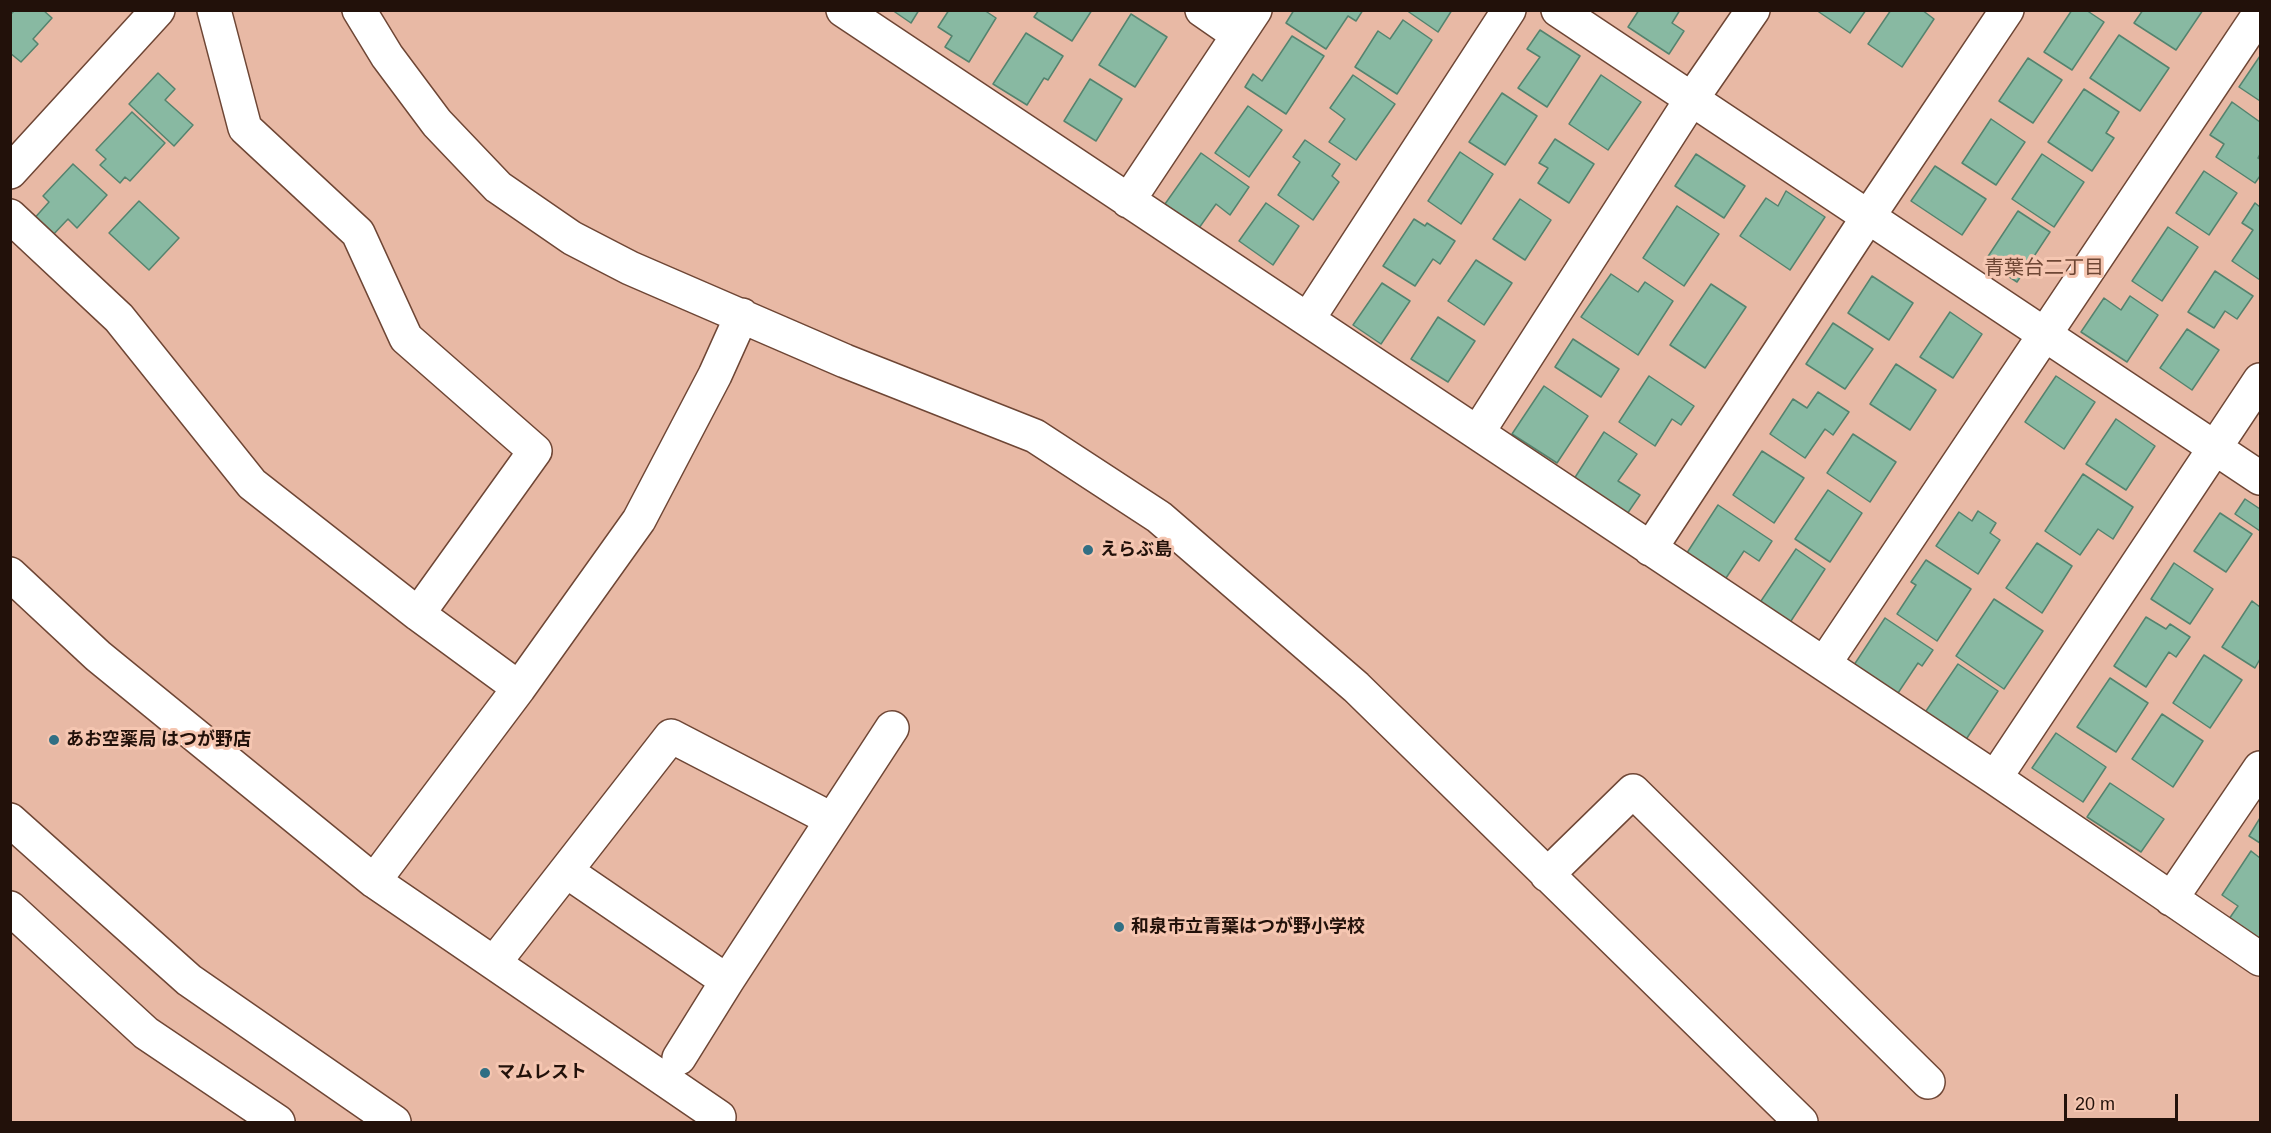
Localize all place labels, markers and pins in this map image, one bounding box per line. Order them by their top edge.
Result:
place label: えらぶ島 [1100,539,1172,561]
marker: えらぶ島 [1081,543,1095,557]
place label: あお空薬局 はつが野店 [66,729,251,751]
marker: あお空薬局 はつが野店 [47,733,61,747]
place label: 和泉市立青葉はつが野小学校 [1131,916,1365,938]
marker: 和泉市立青葉はつが野小学校 [1112,920,1126,934]
place label: マムレスト [497,1062,587,1084]
marker: マムレスト [478,1066,492,1080]

